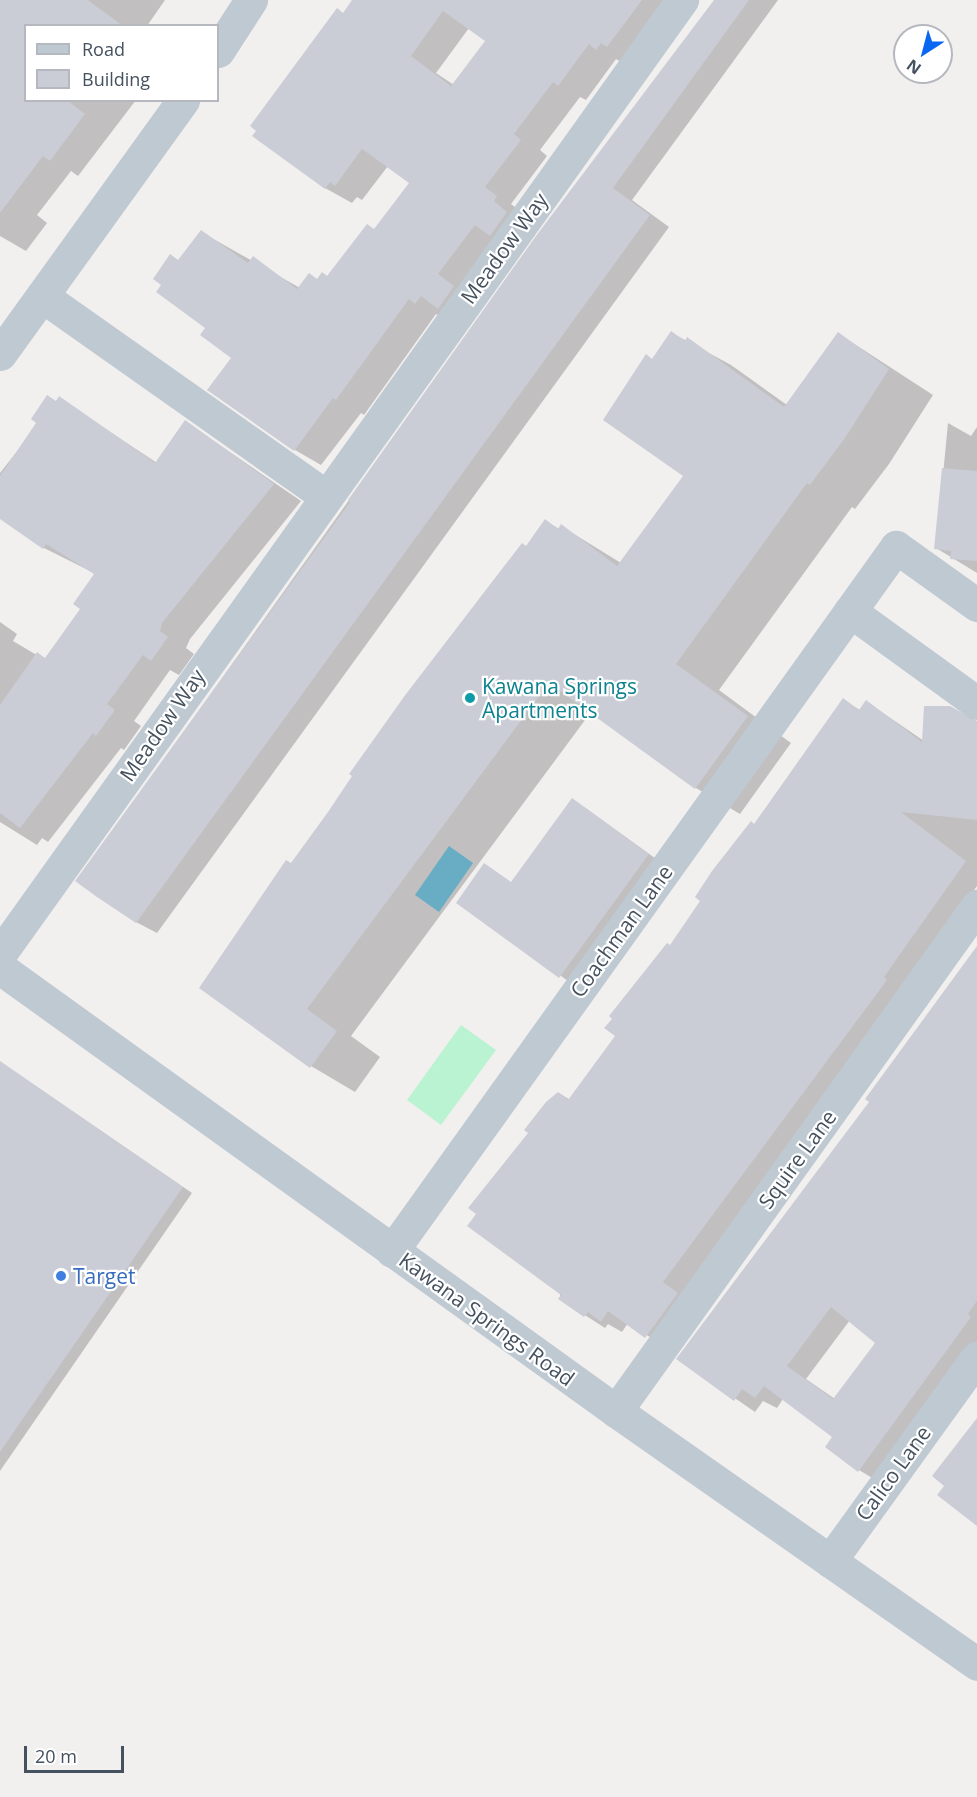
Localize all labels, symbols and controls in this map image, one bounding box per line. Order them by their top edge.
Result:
legend [24,24,219,102]
north arrow [893,24,953,84]
text: Road [82,37,125,61]
text: N [902,54,925,80]
text: Building [82,67,150,91]
street label: Meadow Way [455,188,553,308]
street label: Meadow Way [114,664,210,786]
place label: Kawana Springs Apartments [482,673,637,723]
marker: Kawana Springs Apartments [463,691,477,705]
street label: Coachman Lane [565,860,677,1002]
street label: Squire Lane [753,1105,841,1213]
street label: Kawana Springs Road [394,1247,580,1391]
place label: Target [73,1263,135,1289]
marker: Target [54,1269,68,1283]
street label: Calico Lane [850,1421,936,1525]
scale bar [27,1734,128,1772]
text: 20 m [35,1744,77,1768]

